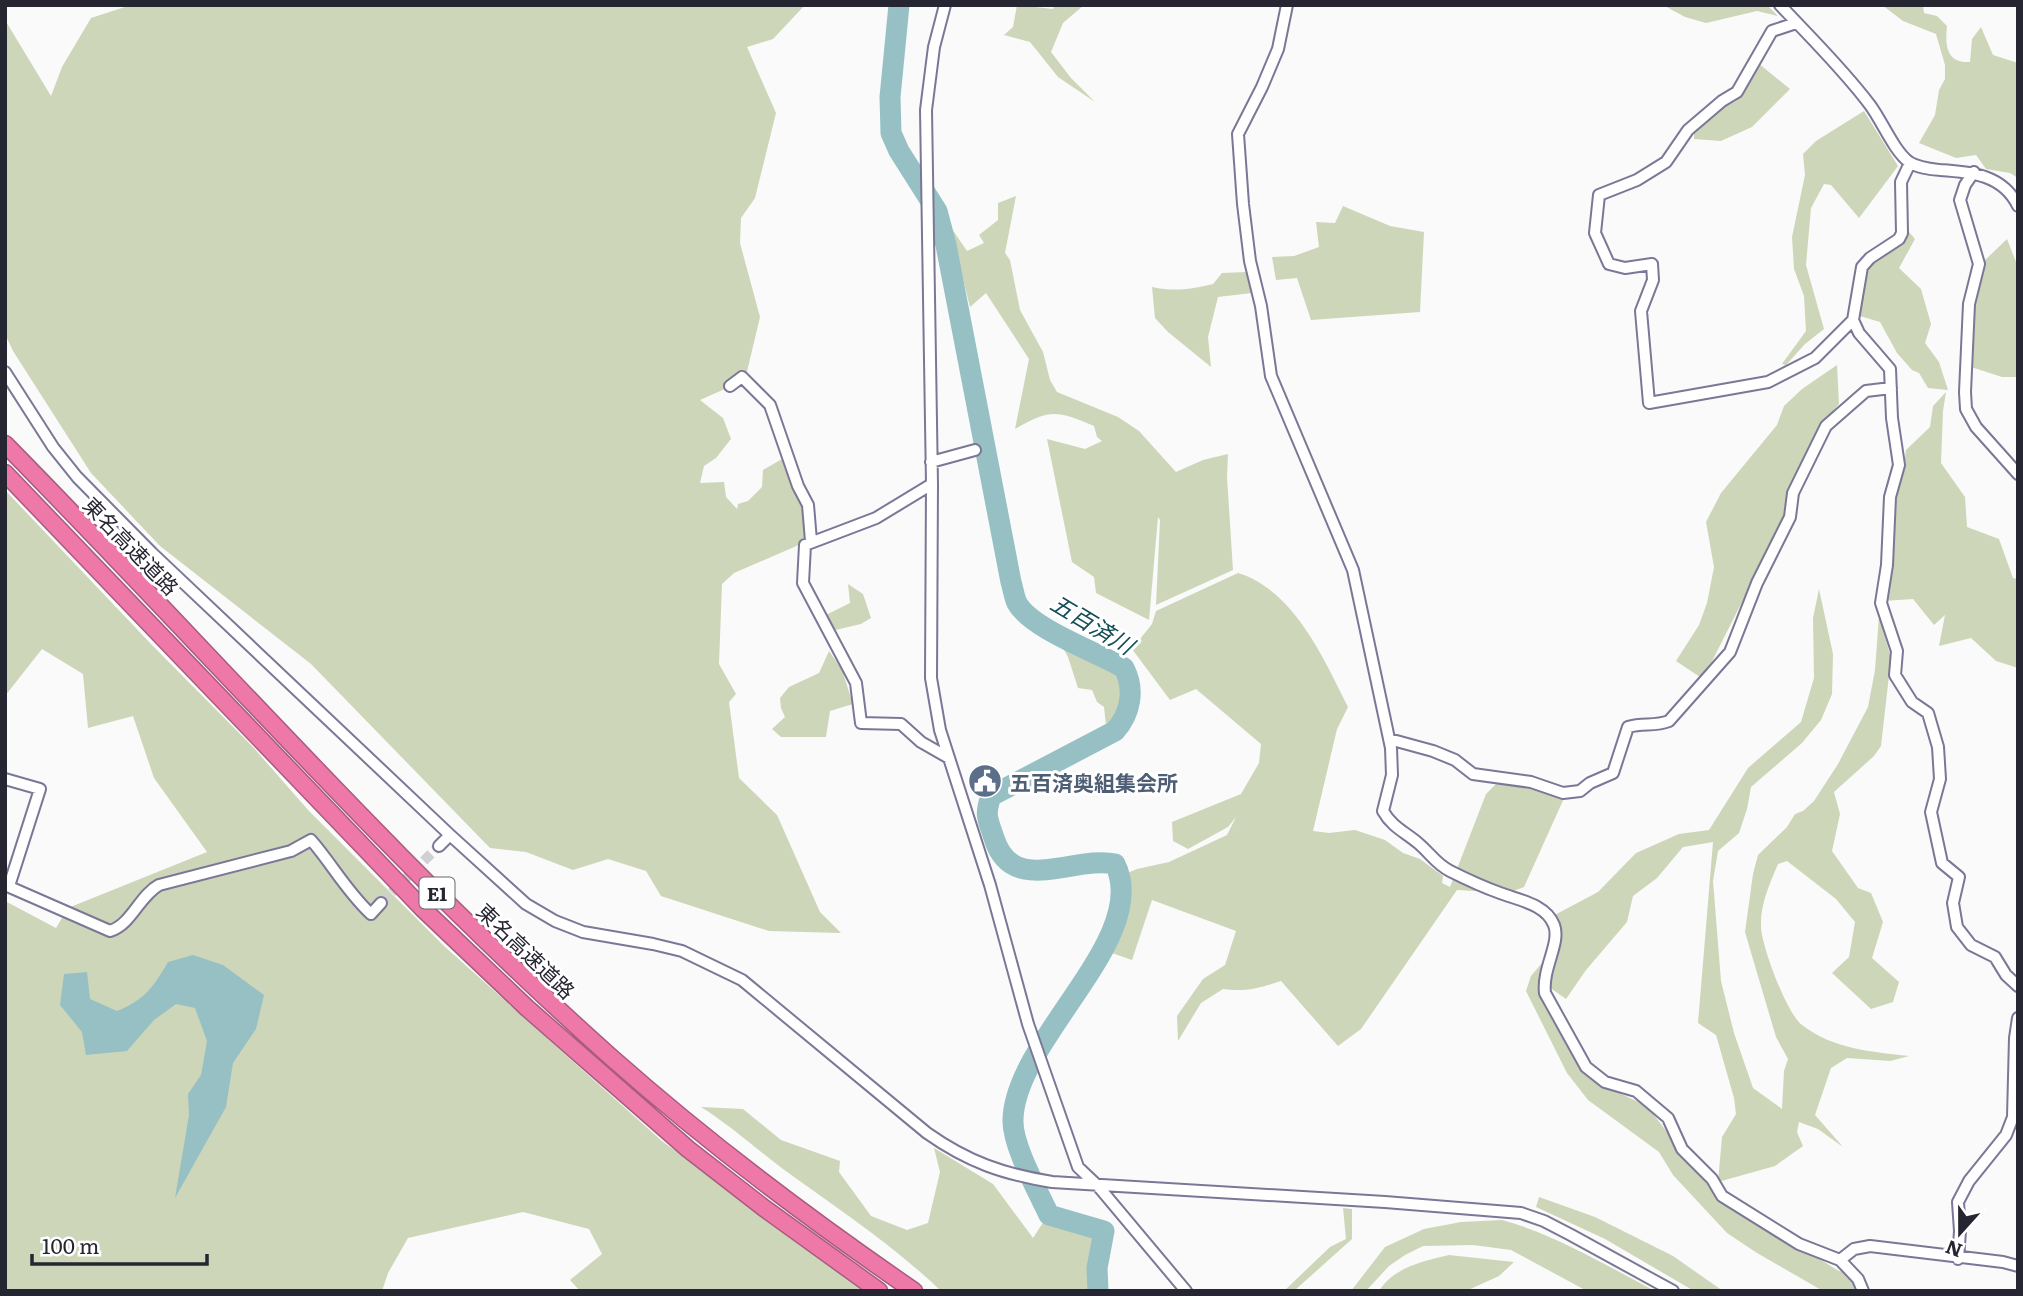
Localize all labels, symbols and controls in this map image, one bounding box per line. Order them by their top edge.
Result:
street label: 東名高速道路 [77,489,187,601]
water label: 五百済川 [1045,585,1144,663]
public building icon: 五百済奥組集会所 [966,762,1004,800]
place label: 五百済奥組集会所 [1010,766,1178,797]
road number: E1 [420,878,454,908]
street label: 東名高速道路 [471,895,583,1005]
north arrow [1925,1198,1995,1268]
scale bar [32,1222,206,1266]
text: 100 m [42,1229,99,1260]
text: N [1941,1234,1966,1266]

